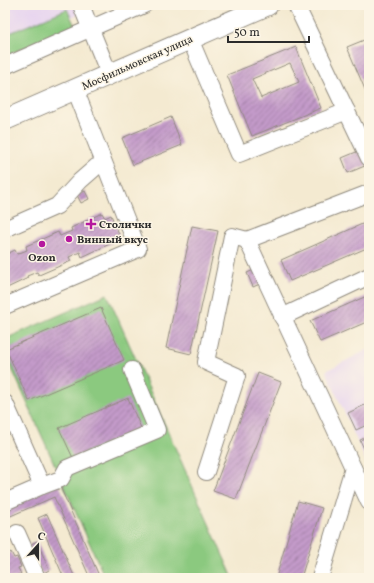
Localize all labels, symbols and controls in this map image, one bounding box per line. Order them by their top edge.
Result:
scale bar [228,18,309,44]
text: 50 m [234,25,260,41]
street label: Мосфильмовская улица [80,32,196,95]
place label: Столички [99,218,152,233]
marker: Столички [86,219,96,229]
place label: Винный вкус [77,233,148,248]
marker: Винный вкус [64,234,74,244]
marker: Ozon [37,239,47,249]
place label: Ozon [28,251,56,266]
north arrow [18,525,58,565]
text: С [35,529,47,545]

